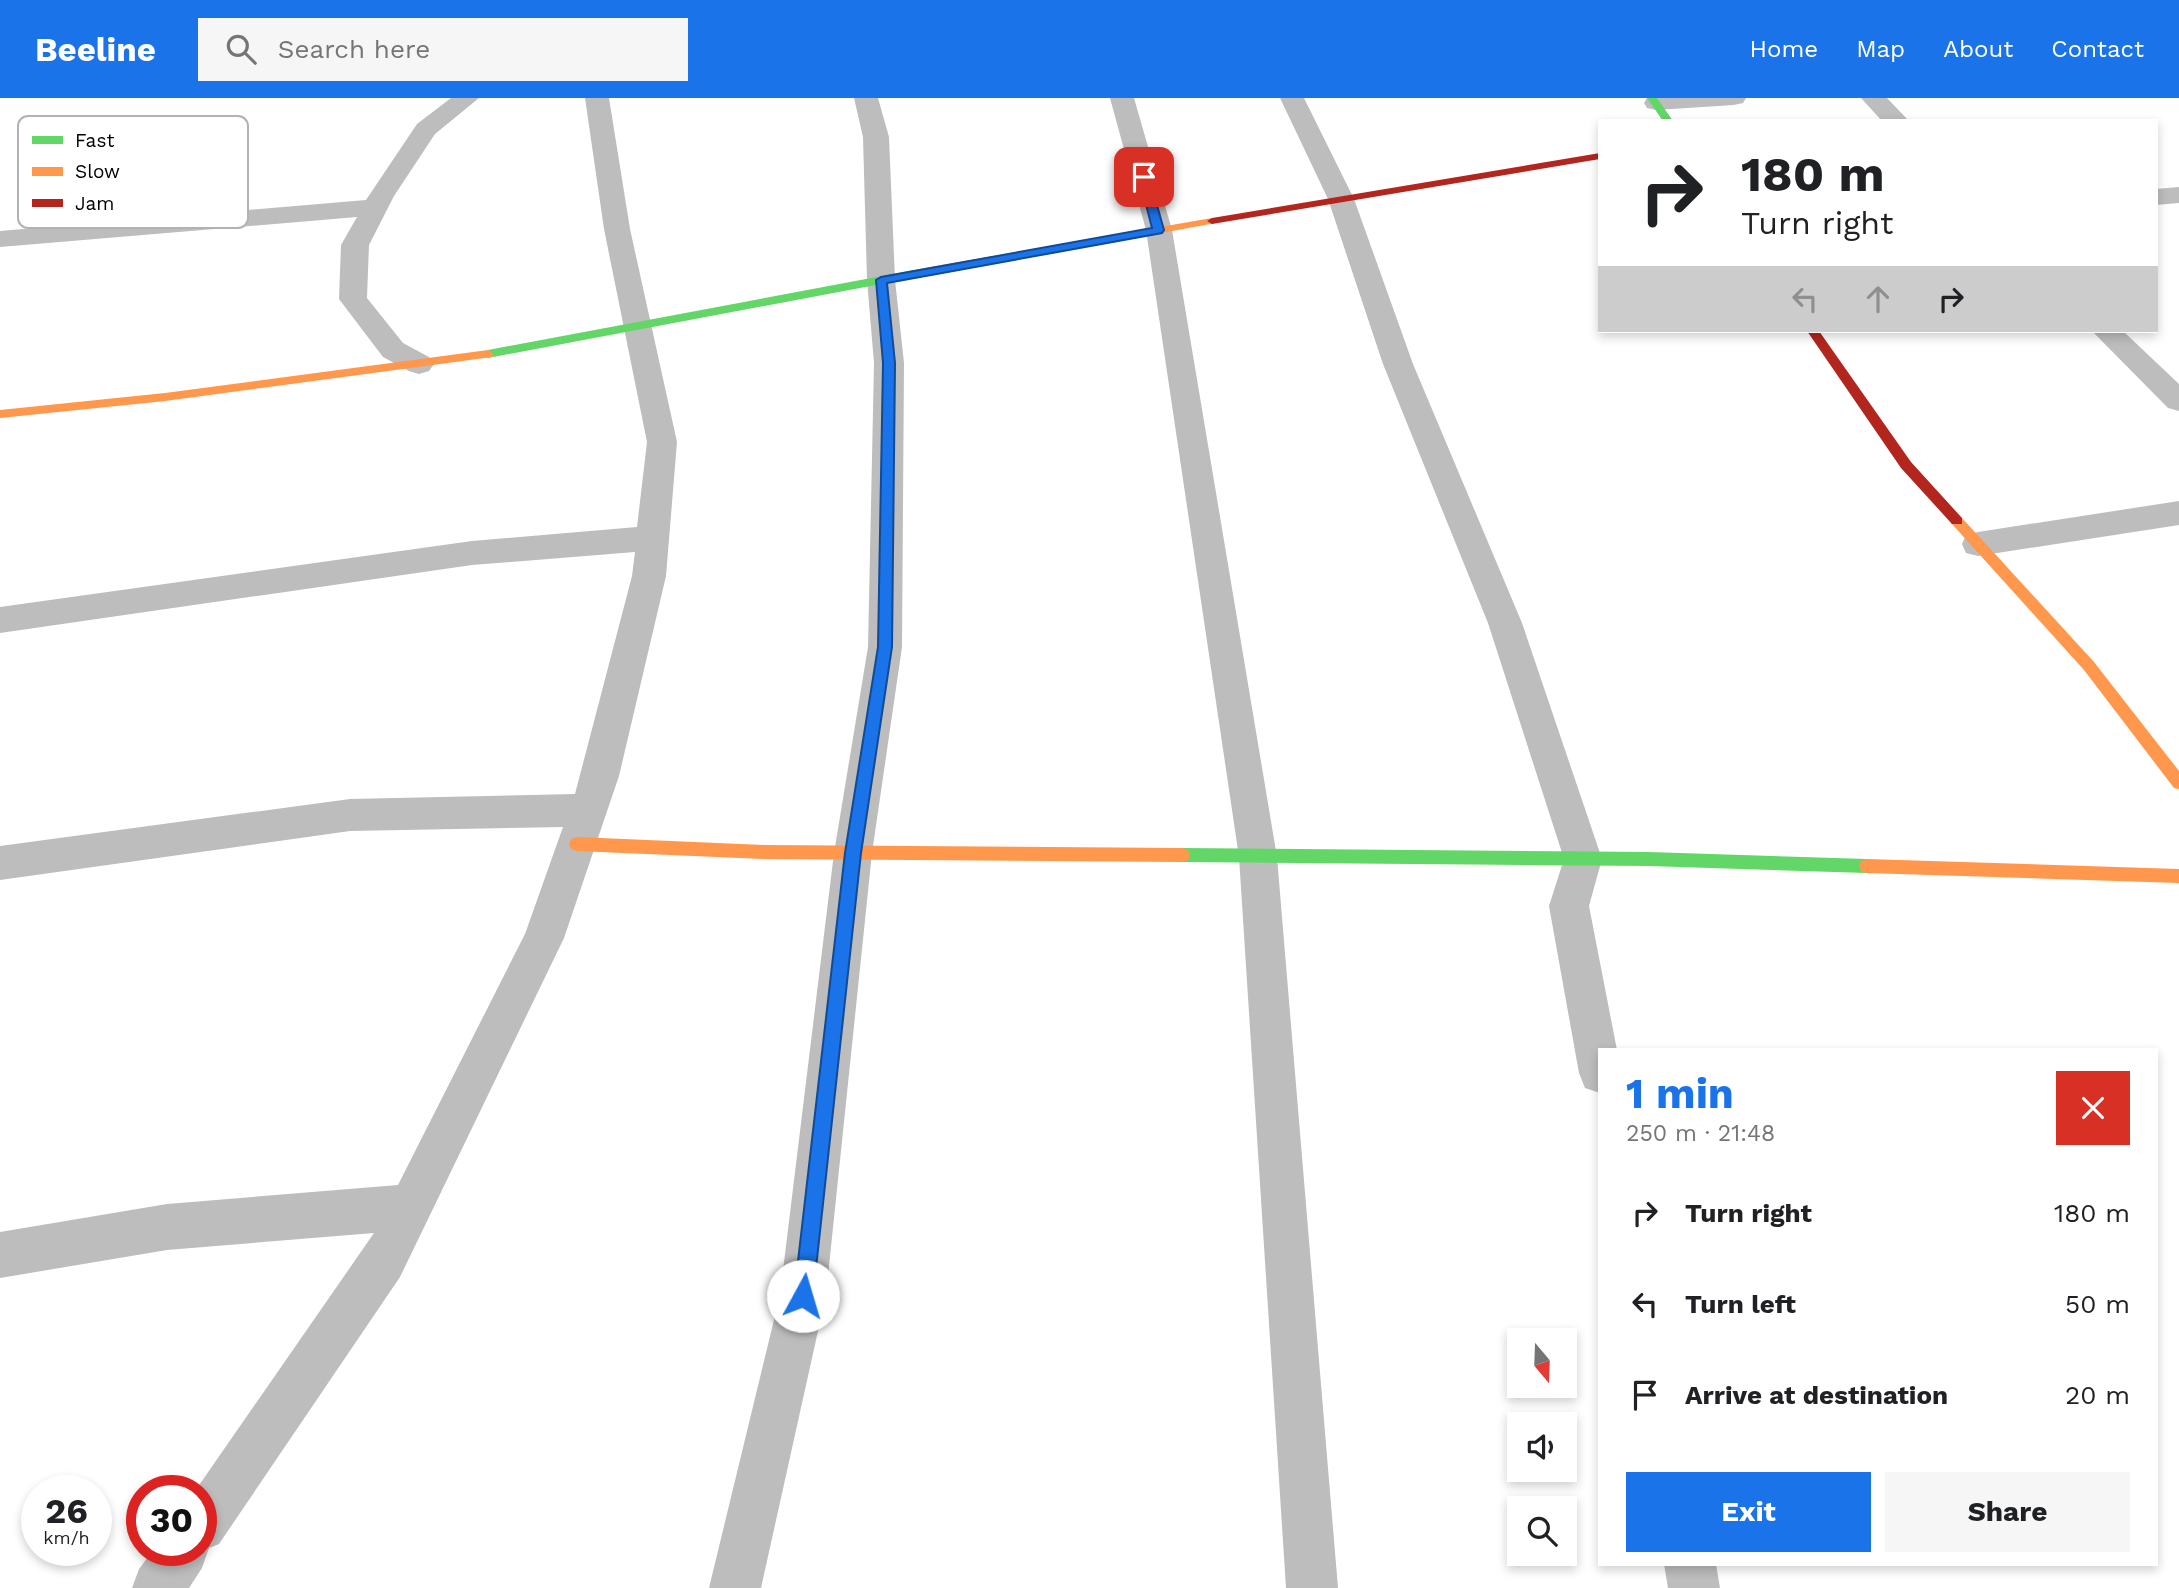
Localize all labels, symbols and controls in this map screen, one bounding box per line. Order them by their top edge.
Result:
search box [198,18,688,81]
text: Beeline [35,30,156,69]
icon: search [222,30,260,68]
text: Search here [278,34,430,64]
text: Home [1750,35,1818,63]
text: Map [1856,35,1905,63]
text: About [1943,35,2013,63]
text: Contact [2051,35,2144,63]
legend [18,116,248,228]
text: Fast [75,129,114,152]
text: 180 m [1741,145,1885,203]
pin [1114,147,1174,207]
icon: right [1626,147,1717,238]
icon: arrive [1125,158,1163,196]
text: Slow [75,160,120,183]
text: Jam [75,192,114,215]
text: Turn right [1741,204,1893,242]
icon: left [1786,280,1824,318]
icon: ahead [1859,280,1897,318]
icon: right [1932,280,1970,318]
text: 1 min [1626,1069,1734,1118]
button: close [2056,1071,2130,1145]
text: 250 m · 21:48 [1626,1120,1775,1147]
icon: right [1626,1194,1664,1232]
text: Turn right [1685,1198,1812,1228]
text: 180 m [2054,1198,2130,1228]
position arrow [766,1259,840,1333]
icon: left [1626,1285,1664,1323]
text: Turn left [1685,1289,1796,1319]
text: 50 m [2065,1289,2130,1319]
north arrow [1507,1328,1577,1398]
map controls [1507,1328,1577,1566]
icon: arrive [1626,1376,1664,1414]
text: Arrive at destination [1685,1380,1948,1410]
text: 20 m [2065,1380,2130,1410]
button: sound [1507,1412,1577,1482]
button: Exit [1626,1472,1871,1552]
button: Share [1885,1472,2130,1552]
speed limit sign: 30 [126,1475,217,1566]
text: 26 [45,1490,88,1532]
button: search [1507,1496,1577,1566]
text: km/h [43,1527,90,1548]

